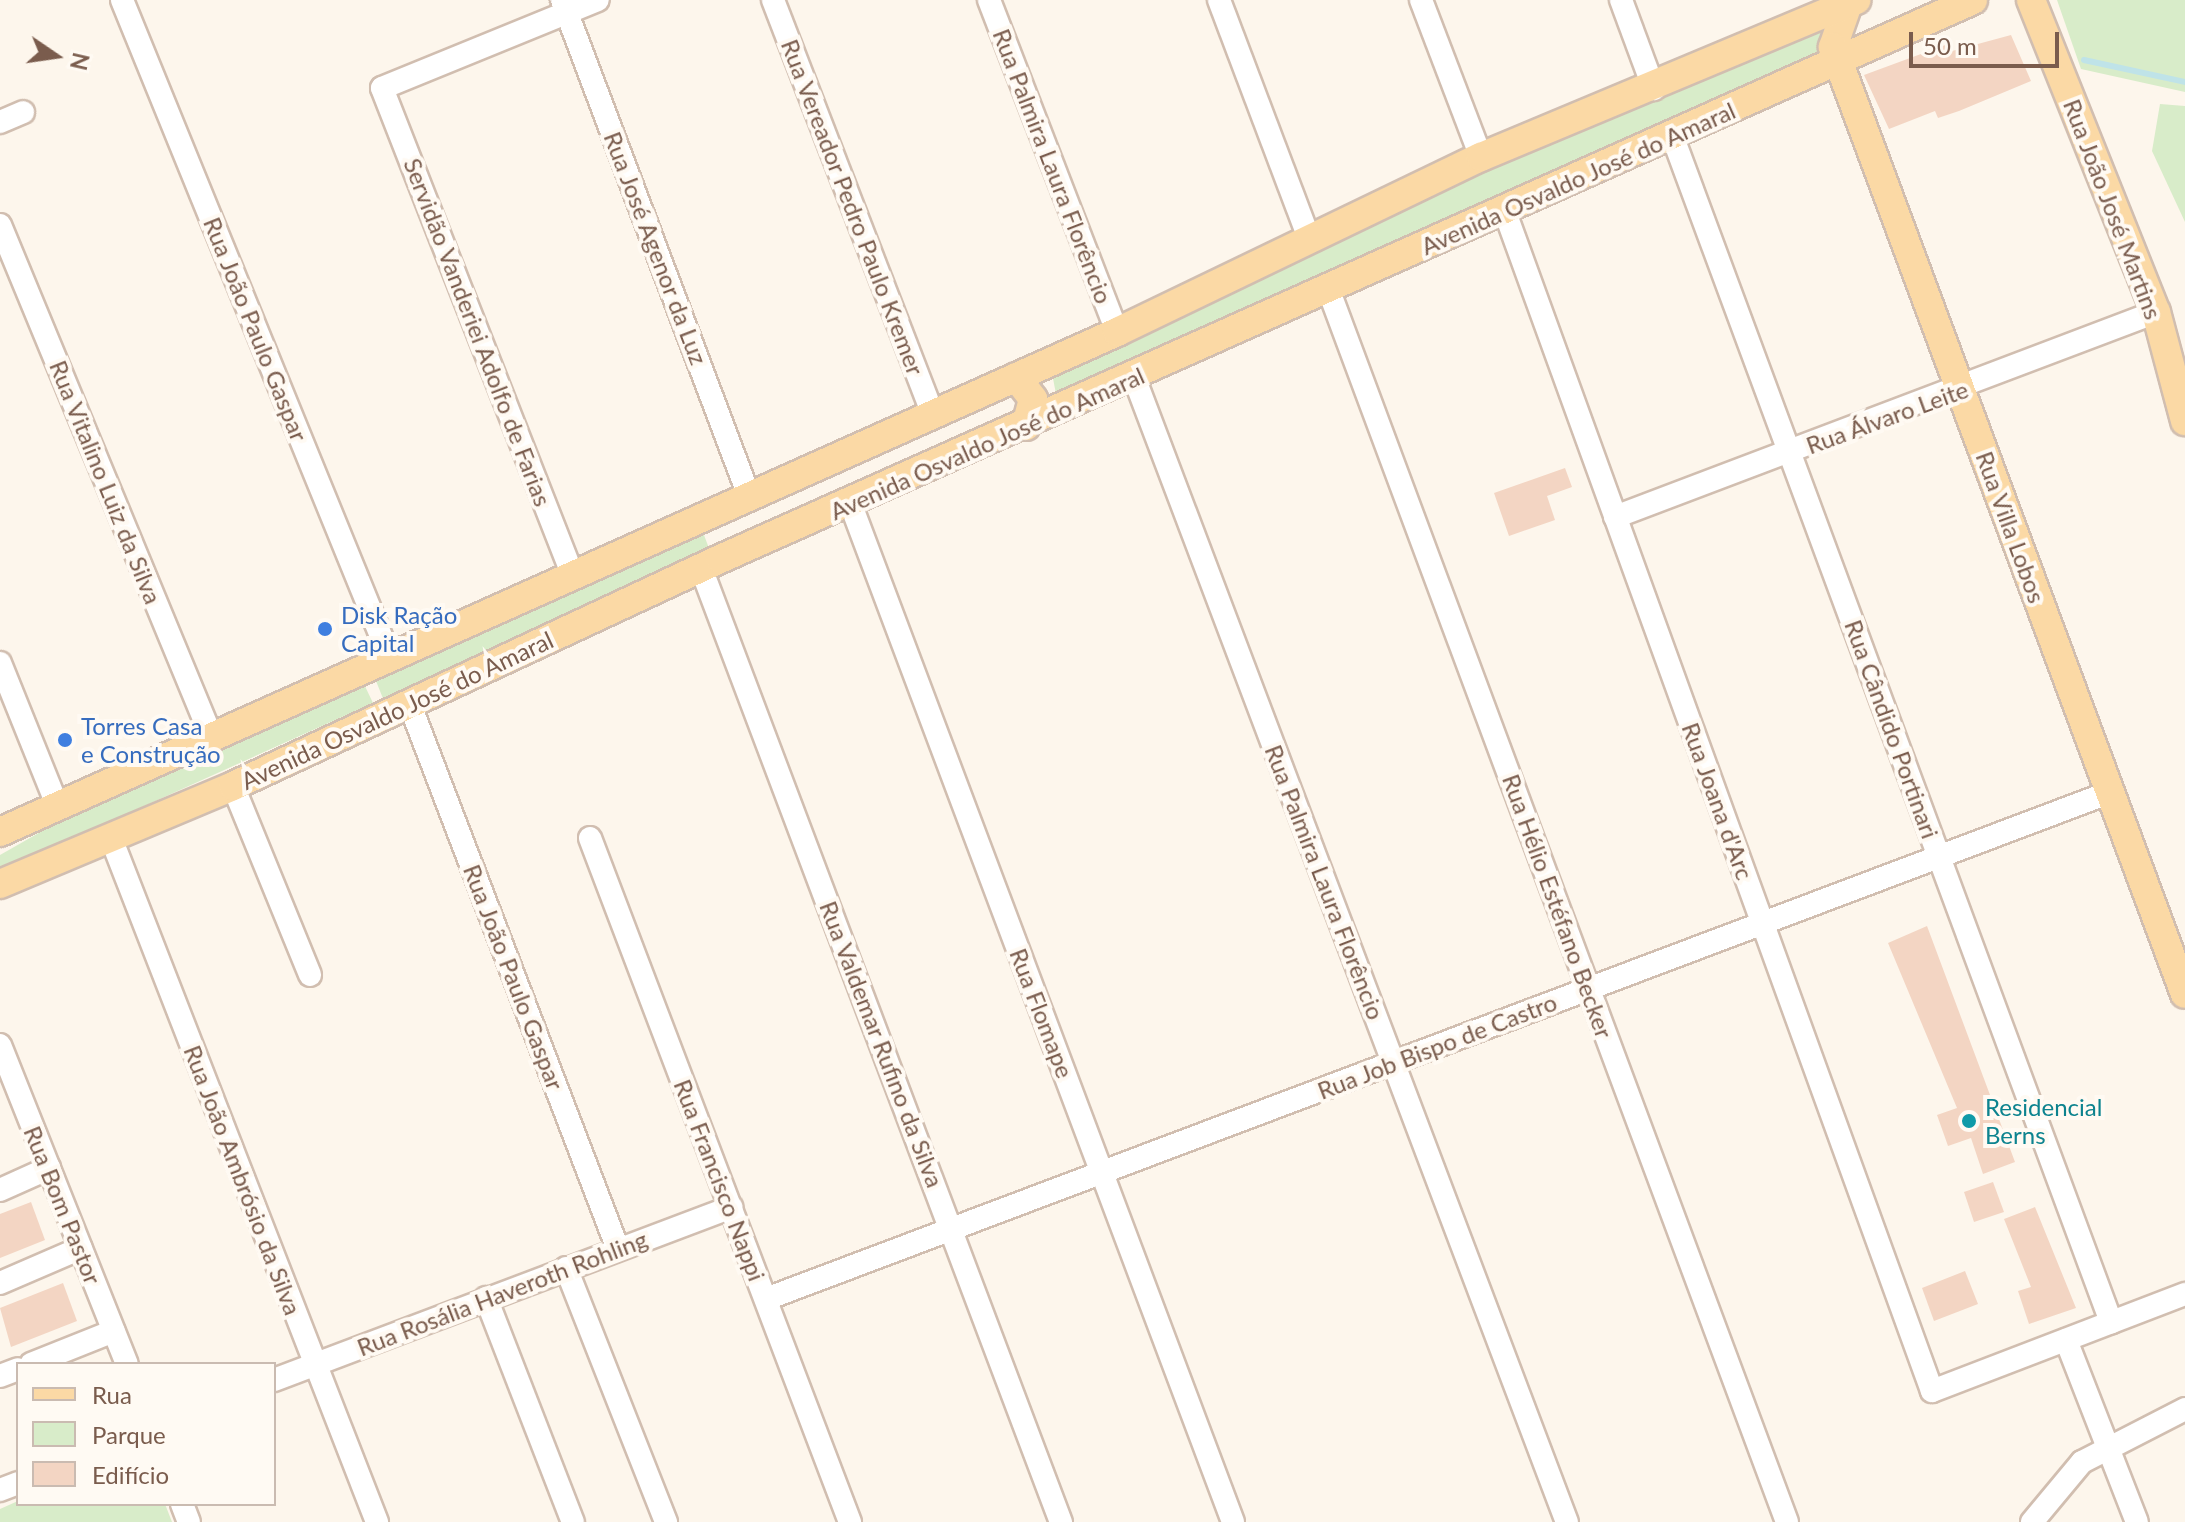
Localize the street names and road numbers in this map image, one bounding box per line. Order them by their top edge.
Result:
street label: Rua Palmira Laura Florêncio [987,25,1119,307]
street label: Rua Vereador Pedro Paulo Kremer [775,35,931,379]
street label: Rua João José Martins [2058,94,2168,324]
street label: Avenida Osvaldo José do Amaral [1416,95,1740,261]
street label: Rua José Agenor da Luz [598,127,714,369]
street label: Servidão Vanderiei Adolfo de Farias [398,153,558,511]
street label: Rua João Paulo Gaspar [198,213,314,445]
street label: Rua Vitalino Luiz da Silva [44,356,168,608]
street label: Avenida Osvaldo José do Amaral [825,360,1149,526]
street label: Rua Álvaro Leite [1802,374,1972,460]
street label: Rua Villa Lobos [1970,447,2052,607]
street label: Rua Cândido Portinari [1839,616,1945,842]
street label: Avenida Osvaldo José do Amaral [236,625,558,795]
street label: Rua Joana d'Arc [1676,718,1760,884]
street label: Rua Palmira Laura Florêncio [1259,741,1391,1023]
street label: Rua Hélio Estéfano Becker [1497,770,1619,1042]
street label: Rua João Paulo Gaspar [458,860,570,1094]
street label: Rua Valdemar Rufino da Silva [814,896,950,1192]
street label: Rua Flomape [1004,944,1080,1082]
street label: Rua Job Bispo de Castro [1313,987,1561,1105]
street label: Rua João Ambrósio da Silva [178,1040,308,1320]
street label: Rua Francisco Nappi [668,1075,772,1285]
street label: Rua Bom Pastor [18,1122,108,1288]
street label: Rua Rosália Haveroth Rohling [353,1224,651,1362]

